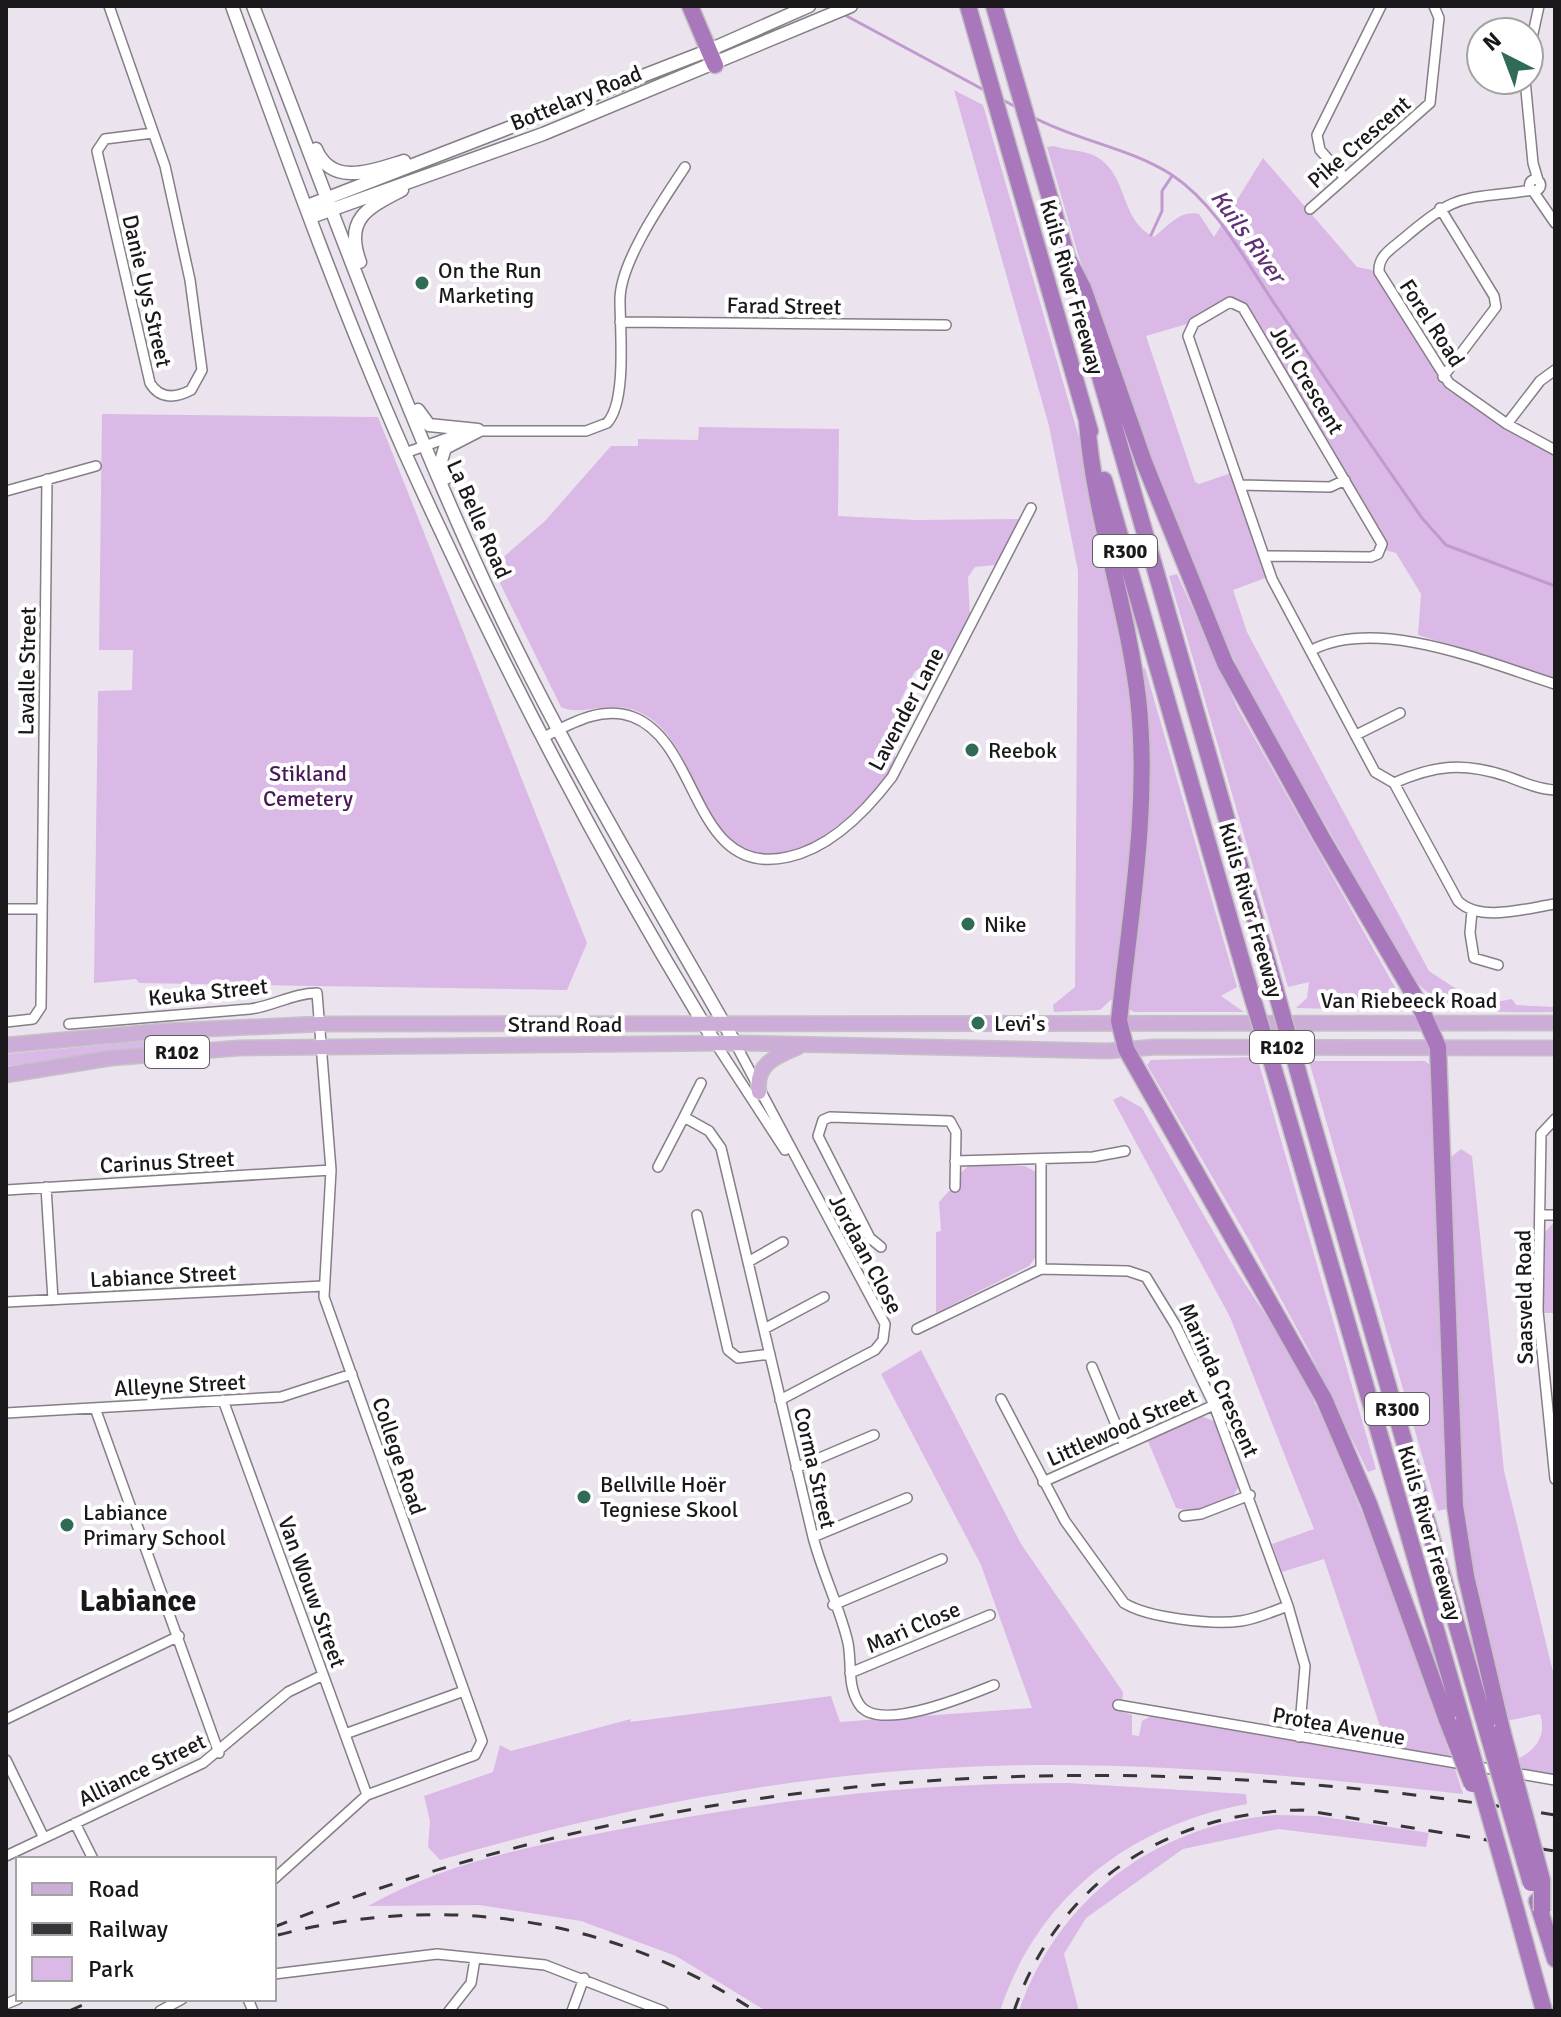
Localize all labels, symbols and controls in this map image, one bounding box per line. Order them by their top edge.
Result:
north arrow [1465,16,1545,96]
text: N [1477,26,1507,57]
street label: Bottelary Road [506,59,646,137]
street label: Pike Crescent [1302,90,1416,194]
water label: Kuils River [1204,183,1294,291]
street label: Kuils River Freeway [1034,196,1110,379]
street label: Danie Uys Street [116,212,178,370]
place label: On the Run Marketing [438,257,542,309]
marker: On the Run Marketing [413,274,431,292]
street label: Forel Road [1394,274,1470,372]
street label: Farad Street [726,292,842,321]
street label: Joli Crescent [1264,321,1350,439]
street label: La Belle Road [441,456,517,582]
road number: R300 [1093,535,1157,567]
street label: Lavalle Street [12,606,42,736]
street label: Lavender Lane [862,643,950,775]
place label: Reebok [988,737,1057,764]
marker: Reebok [963,741,981,759]
park label: Stikland Cemetery [263,760,354,812]
street label: Kuils River Freeway [1213,819,1289,1002]
place label: Nike [984,911,1027,938]
marker: Nike [959,915,977,933]
street label: Keuka Street [147,972,269,1012]
street label: Van Riebeeck Road [1321,987,1497,1014]
place label: Levi's [994,1010,1046,1037]
street label: Strand Road [508,1011,622,1038]
marker: Levi's [969,1014,987,1032]
road number: R102 [1250,1031,1314,1063]
road number: R102 [145,1036,209,1068]
street label: Carinus Street [99,1145,235,1179]
street label: Jordaan Close [823,1190,909,1318]
street label: Saasveld Road [1509,1229,1539,1365]
street label: Labiance Street [89,1259,237,1293]
street label: Marinda Crescent [1173,1299,1265,1461]
street label: Alleyne Street [113,1368,247,1402]
street label: Littlewood Street [1043,1382,1202,1472]
road number: R300 [1365,1393,1429,1425]
street label: College Road [366,1394,432,1518]
street label: Corma Street [788,1405,842,1531]
street label: Kuils River Freeway [1392,1442,1468,1625]
place label: Bellville Hoër Tegniese Skool [600,1471,738,1523]
marker: Bellville Hoër Tegniese Skool [575,1488,593,1506]
place label: Labiance Primary School [83,1499,226,1551]
street label: Van Wouw Street [272,1513,352,1672]
marker: Labiance Primary School [58,1516,76,1534]
district label: Labiance [80,1583,196,1620]
street label: Mari Close [862,1595,964,1659]
street label: Protea Avenue [1270,1701,1408,1751]
street label: Alliance Street [74,1727,210,1812]
legend [16,1857,276,2001]
text: Road [88,1874,139,1904]
text: Railway [88,1914,168,1944]
text: Park [88,1954,134,1984]

